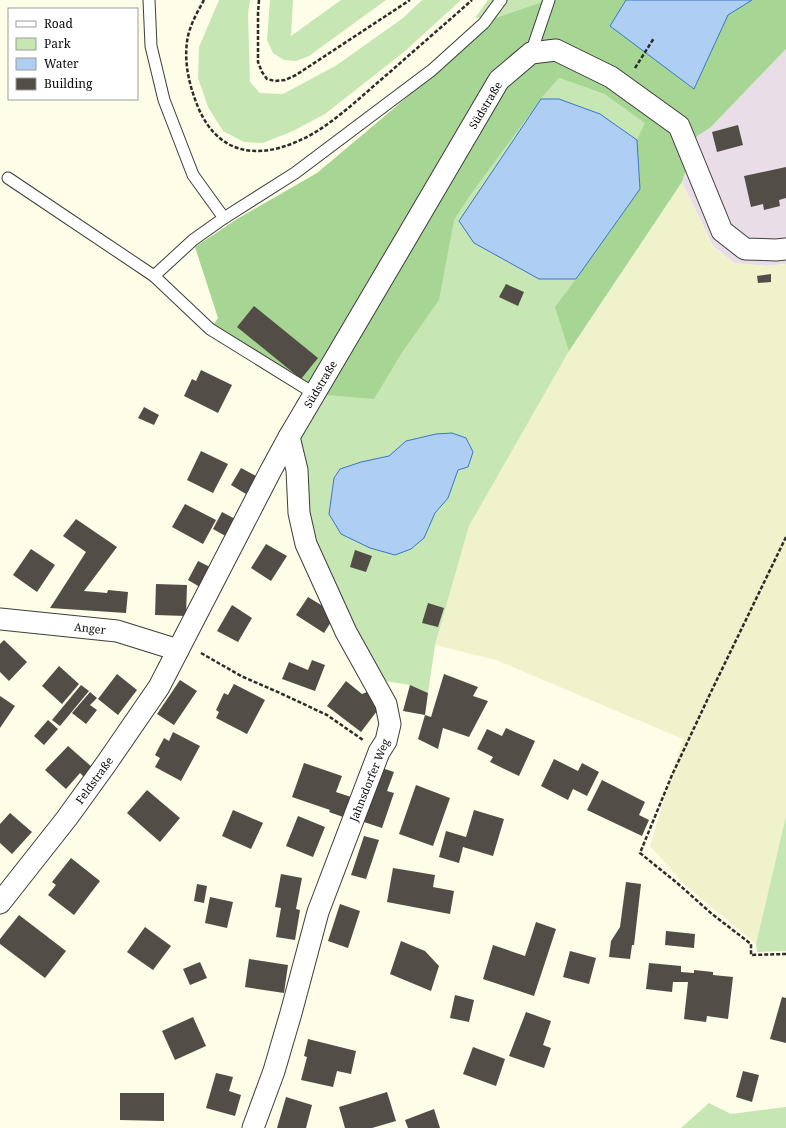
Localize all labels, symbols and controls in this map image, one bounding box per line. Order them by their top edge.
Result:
legend [8,8,138,100]
text: Road [44,15,74,32]
text: Park [44,35,72,52]
text: Water [44,55,79,72]
text: Building [44,75,93,92]
street label: Südstraße [465,78,505,131]
street label: Südstraße [300,357,340,410]
street label: Anger [73,619,107,637]
street label: Jahnsdorfer Weg [345,736,392,825]
street label: Feldstraße [72,753,116,807]

